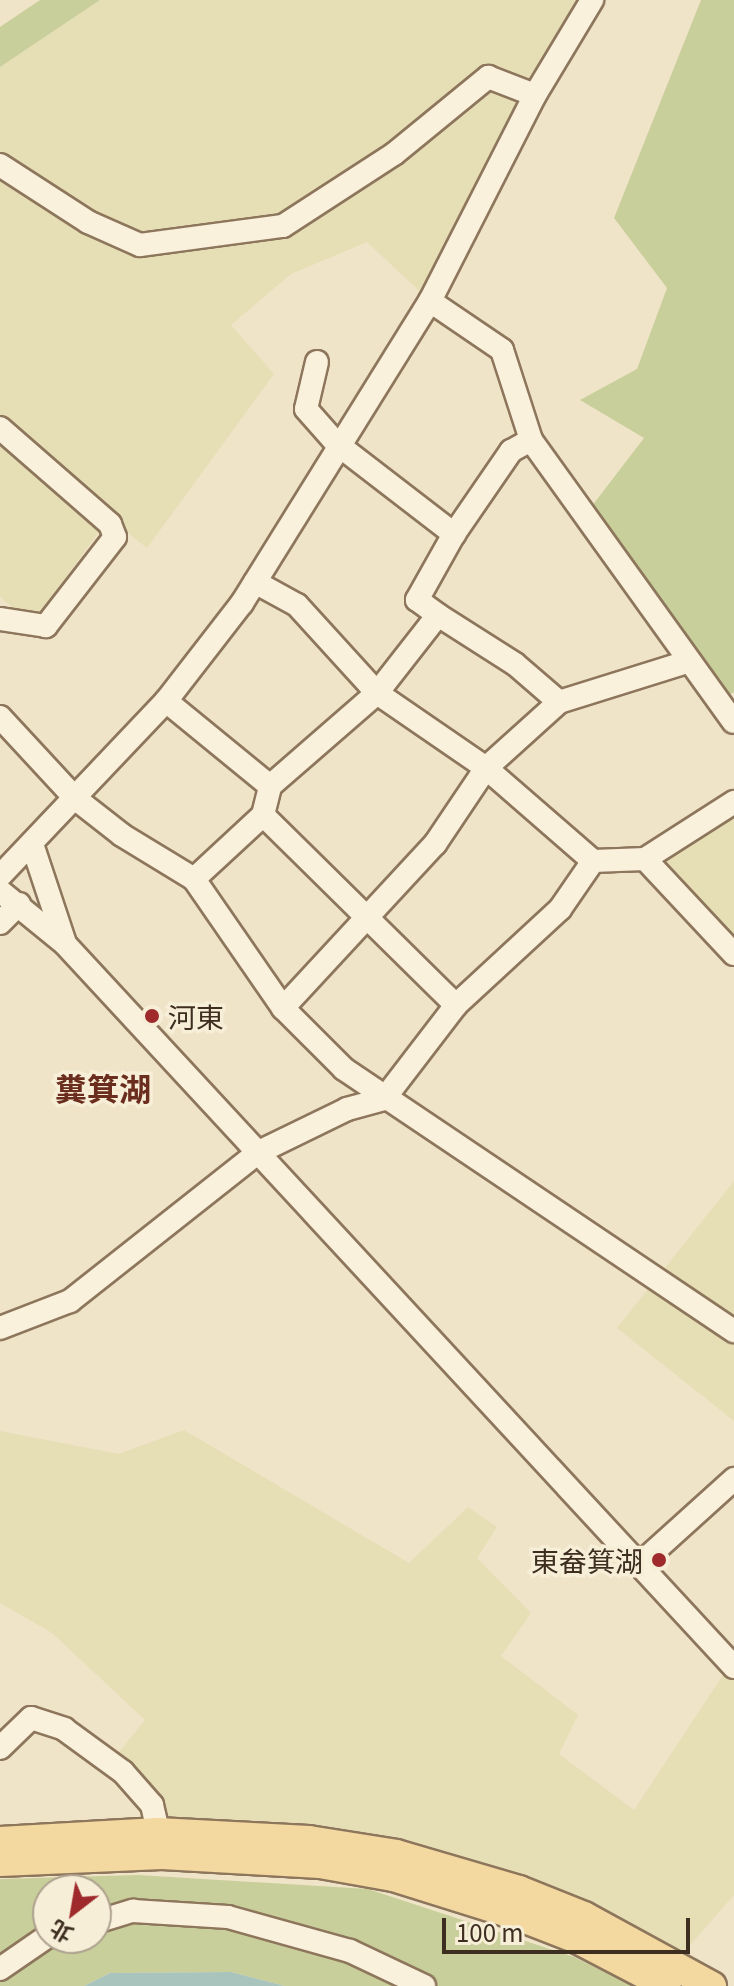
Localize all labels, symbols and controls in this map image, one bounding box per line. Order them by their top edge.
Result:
place label: 河東 [168,999,224,1033]
marker: 河東 [143,1007,161,1025]
district label: 糞箕湖 [55,1068,151,1106]
place label: 東畚箕湖 [531,1543,643,1577]
marker: 東畚箕湖 [650,1551,668,1569]
north arrow [32,1874,112,1954]
scale bar [446,1902,694,1952]
text: 北 [43,1913,78,1952]
text: 100 m [456,1914,524,1949]

